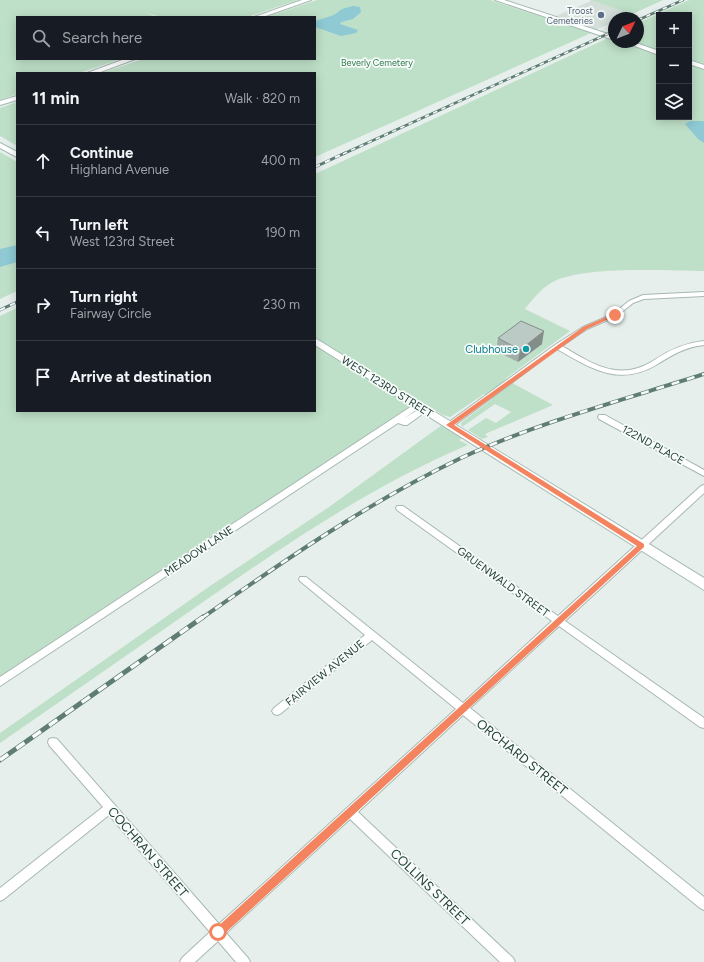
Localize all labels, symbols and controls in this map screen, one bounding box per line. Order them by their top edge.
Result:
place label: Troost Cemeteries [546,5,594,26]
marker: Troost Cemeteries [596,10,606,20]
north arrow [608,12,644,48]
map controls [656,12,692,120]
button: + [656,12,692,48]
search box [16,16,316,60]
icon: search [30,27,52,49]
text: Search here [62,29,142,47]
button: − [656,48,692,84]
park label: Beverly Cemetery [341,57,413,68]
button: layers [656,84,692,120]
text: 11 min [32,88,79,108]
text: Walk · 820 m [225,91,300,106]
text: Continue [70,144,133,162]
icon: ahead [32,150,54,172]
text: 400 m [261,153,300,168]
text: Highland Avenue [70,162,169,177]
text: Turn left [70,216,128,234]
icon: left [32,222,54,244]
text: 190 m [265,225,300,240]
text: West 123rd Street [70,234,175,249]
text: Turn right [70,288,138,306]
icon: right [32,294,54,316]
text: 230 m [263,297,300,312]
text: Fairway Circle [70,306,151,321]
route end [606,306,624,324]
place label: Clubhouse [465,343,518,356]
marker: Clubhouse [521,344,531,354]
street label: WEST 123RD STREET [339,354,435,420]
icon: arrive [32,366,54,388]
text: Arrive at destination [70,368,211,386]
street label: 122ND PLACE [620,422,686,468]
street label: MEADOW LANE [162,523,236,579]
street label: GRUENWALD STREET [454,544,552,620]
street label: FAIRVIEW AVENUE [283,637,367,709]
street label: ORCHARD STREET [474,716,571,799]
street label: COCHRAN STREET [105,804,192,901]
street label: COLLINS STREET [388,846,473,929]
route start [209,923,227,941]

